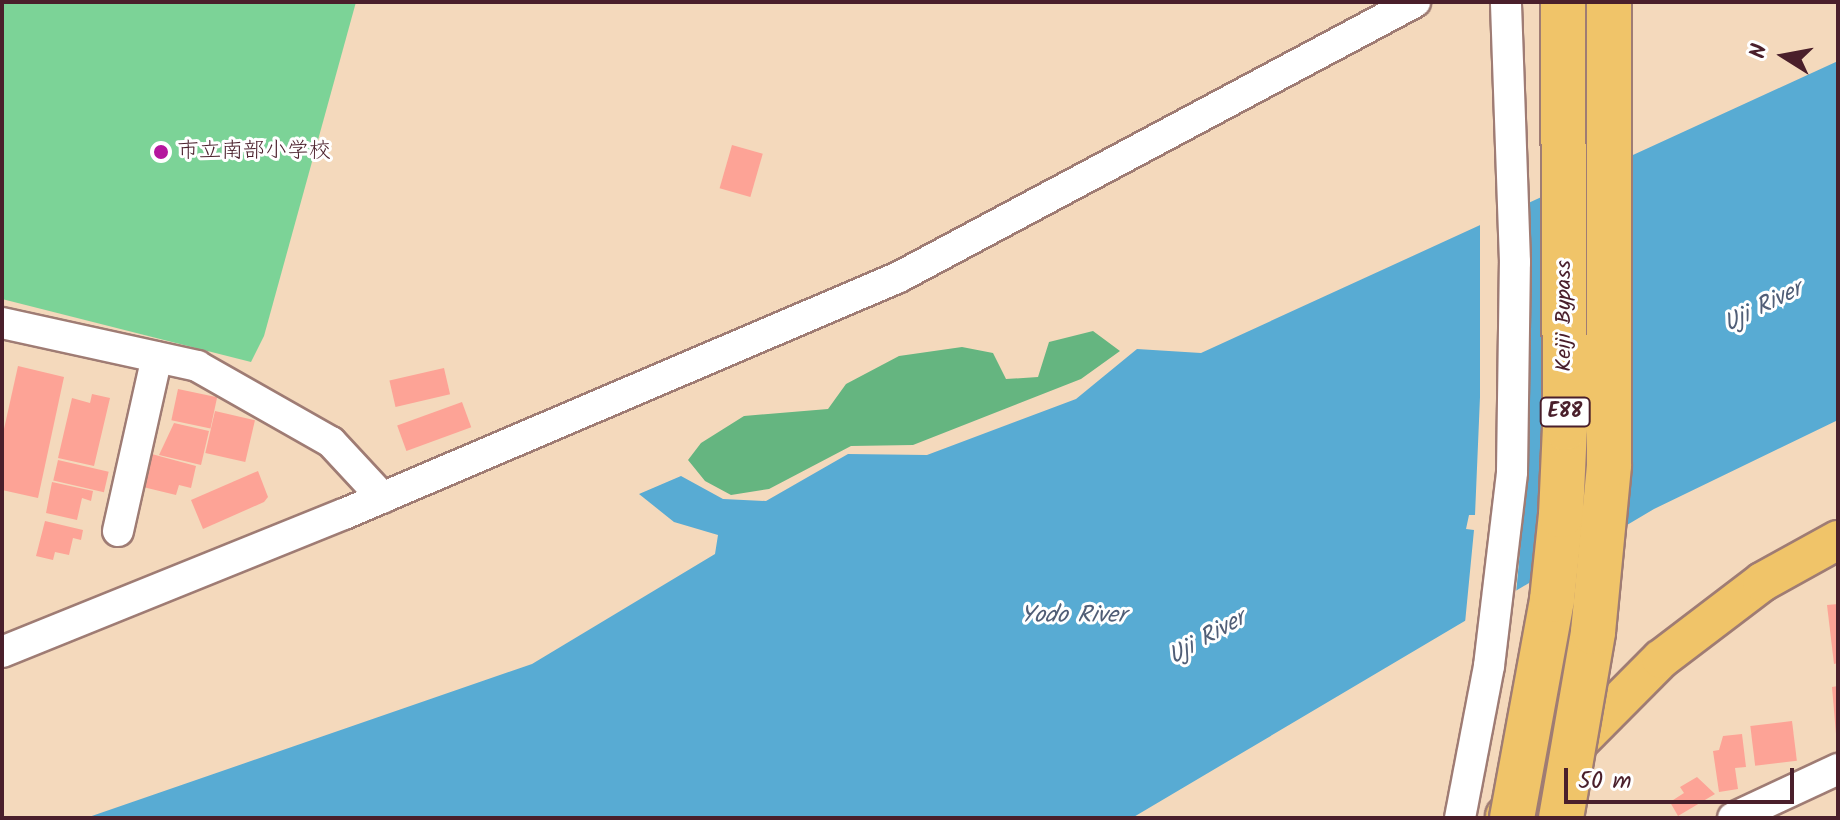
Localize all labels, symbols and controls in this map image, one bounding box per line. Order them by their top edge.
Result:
north arrow [1744,16,1824,96]
text: N [1741,41,1778,61]
place label: 市立南部小学校 [177,139,331,165]
marker: 市立南部小学校 [152,143,170,161]
street label: Keiji Bypass [1552,260,1578,372]
water label: Uji River [1719,275,1807,339]
road number: E88 [1539,396,1591,428]
water label: Yodo River [1020,602,1126,630]
water label: Uji River [1163,604,1251,672]
scale bar [1568,752,1798,802]
text: 50 m [1578,762,1632,801]

